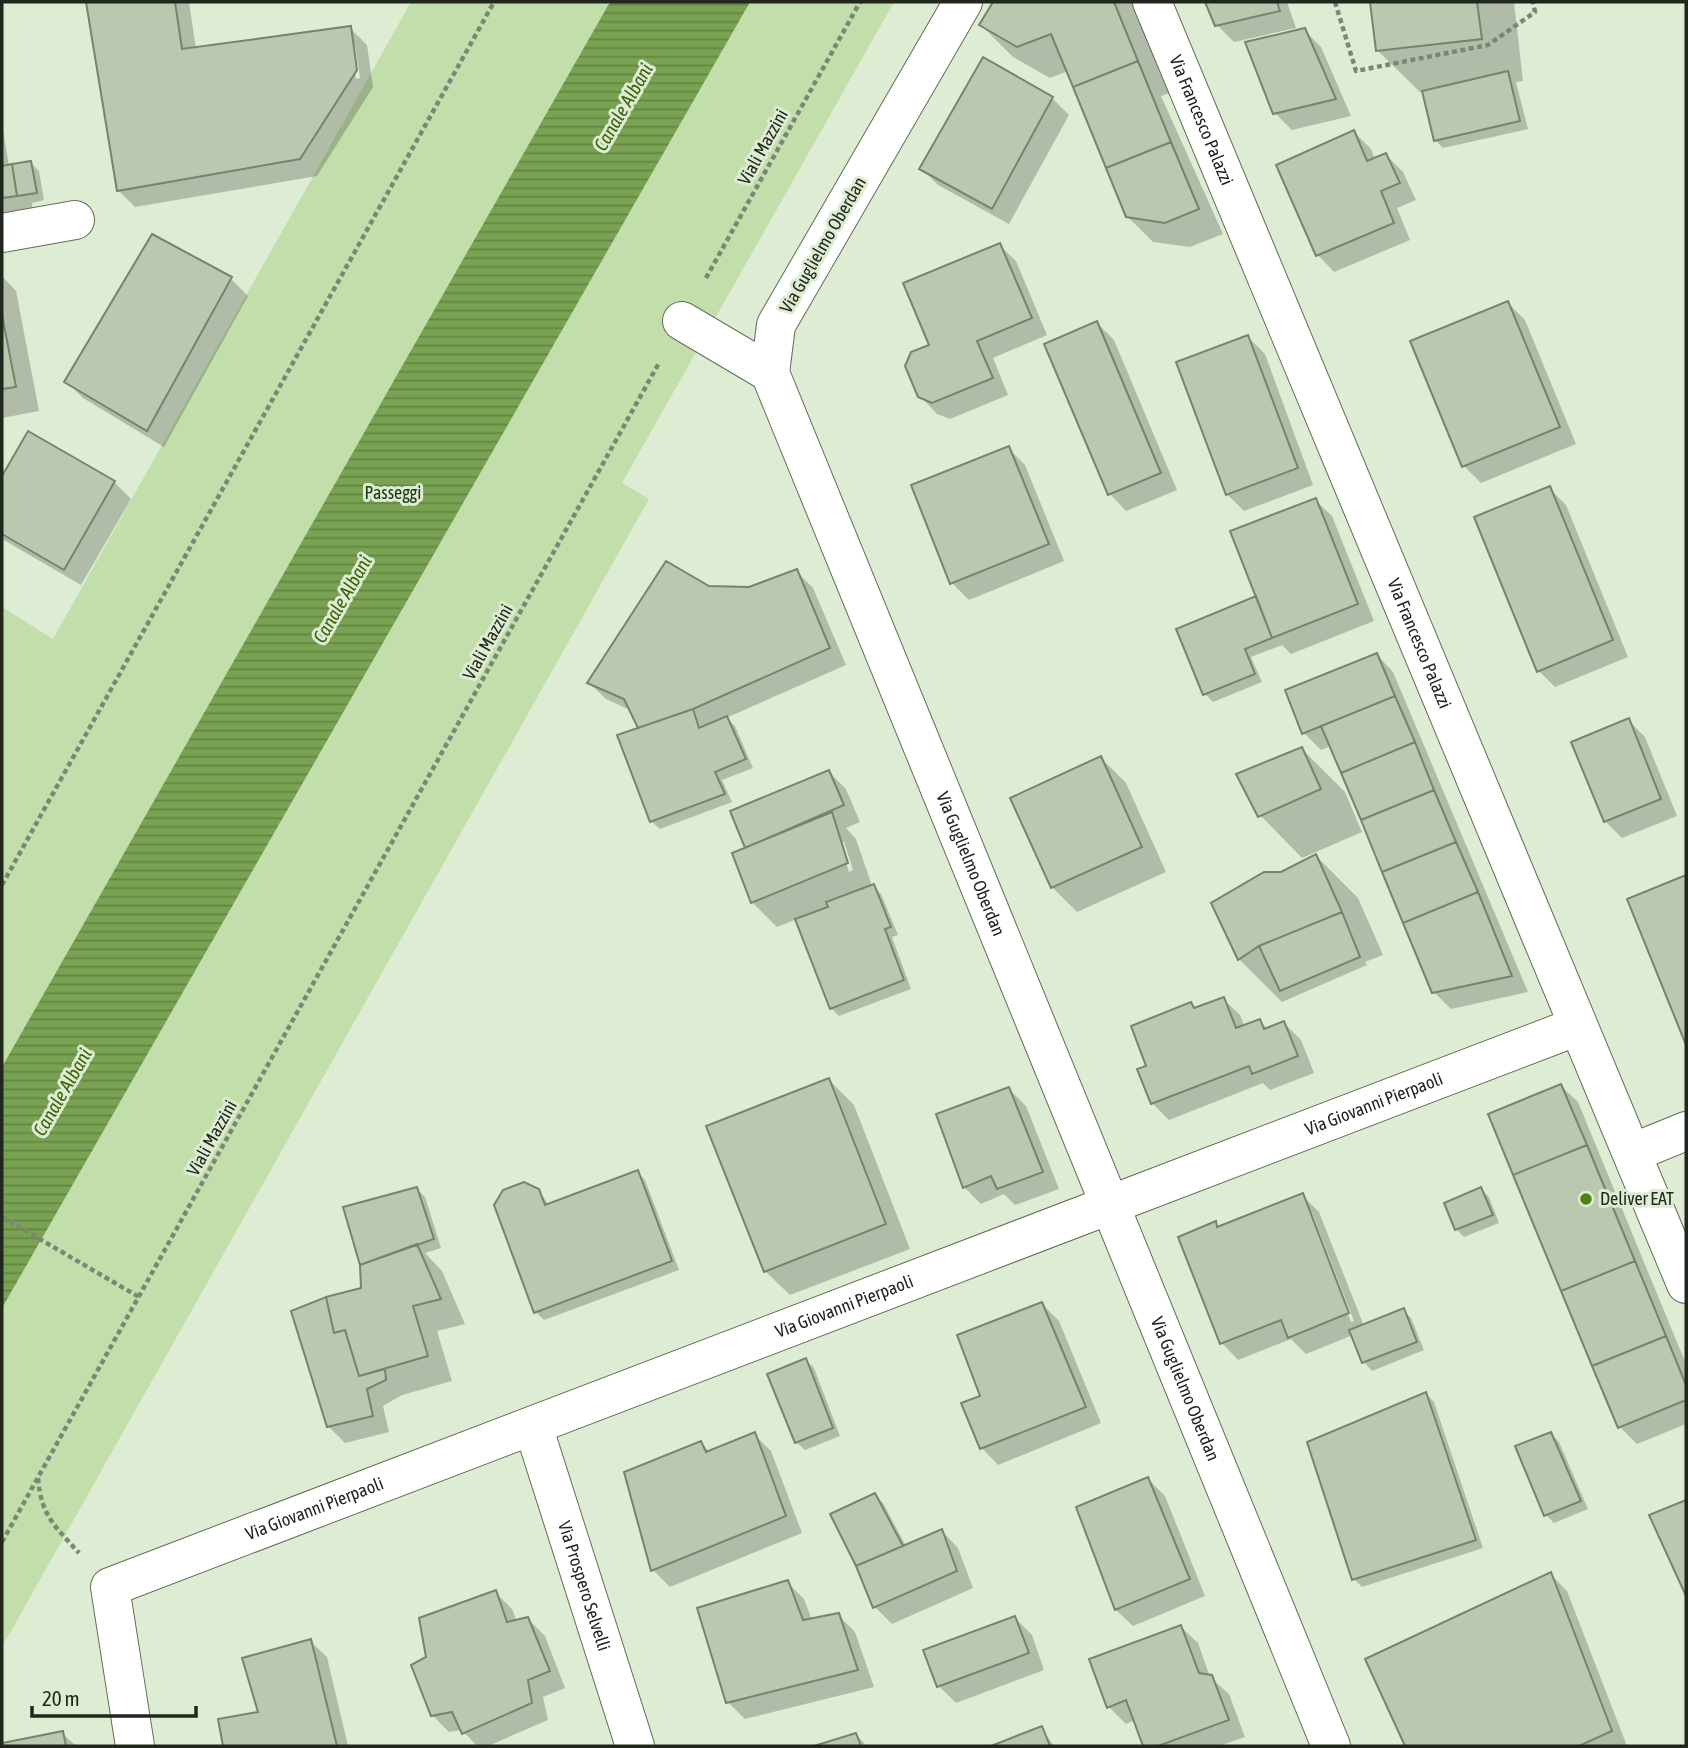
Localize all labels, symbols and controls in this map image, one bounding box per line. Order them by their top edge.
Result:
street label: Via Francesco Palazzi [1165,52,1238,188]
water label: Canale Albani [589,59,657,155]
street label: Viali Mazzini [733,105,792,188]
street label: Via Guglielmo Oberdan [775,173,870,317]
park label: Passeggi [365,482,421,503]
water label: Canale Albani [308,551,376,647]
street label: Via Francesco Palazzi [1383,575,1456,711]
street label: Viali Mazzini [458,600,517,683]
street label: Via Guglielmo Oberdan [932,789,1010,939]
water label: Canale Albani [28,1044,96,1140]
street label: Via Giovanni Pierpaoli [1302,1068,1446,1139]
street label: Viali Mazzini [182,1096,241,1179]
place label: Deliver EAT [1600,1188,1674,1209]
marker: Deliver EAT [1578,1191,1594,1207]
street label: Via Giovanni Pierpaoli [772,1270,916,1342]
street label: Via Guglielmo Oberdan [1147,1314,1224,1464]
street label: Via Giovanni Pierpaoli [243,1472,386,1544]
street label: Via Prospero Selvelli [554,1518,615,1654]
scale bar [32,1674,196,1718]
text: 20 m [42,1686,80,1710]

